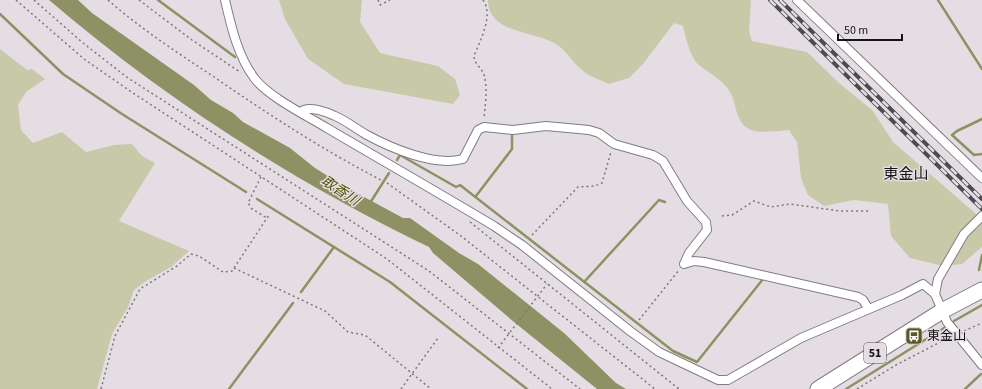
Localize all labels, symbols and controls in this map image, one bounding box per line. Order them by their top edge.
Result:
scale bar [838,16,902,42]
text: 50 m [844,22,868,39]
district label: 東金山 [883,164,929,185]
water label: 取香川 [317,171,365,212]
bus stop icon: 東金山 [904,326,924,346]
place label: 東金山 [927,327,966,345]
road number: 51 [864,343,886,363]

